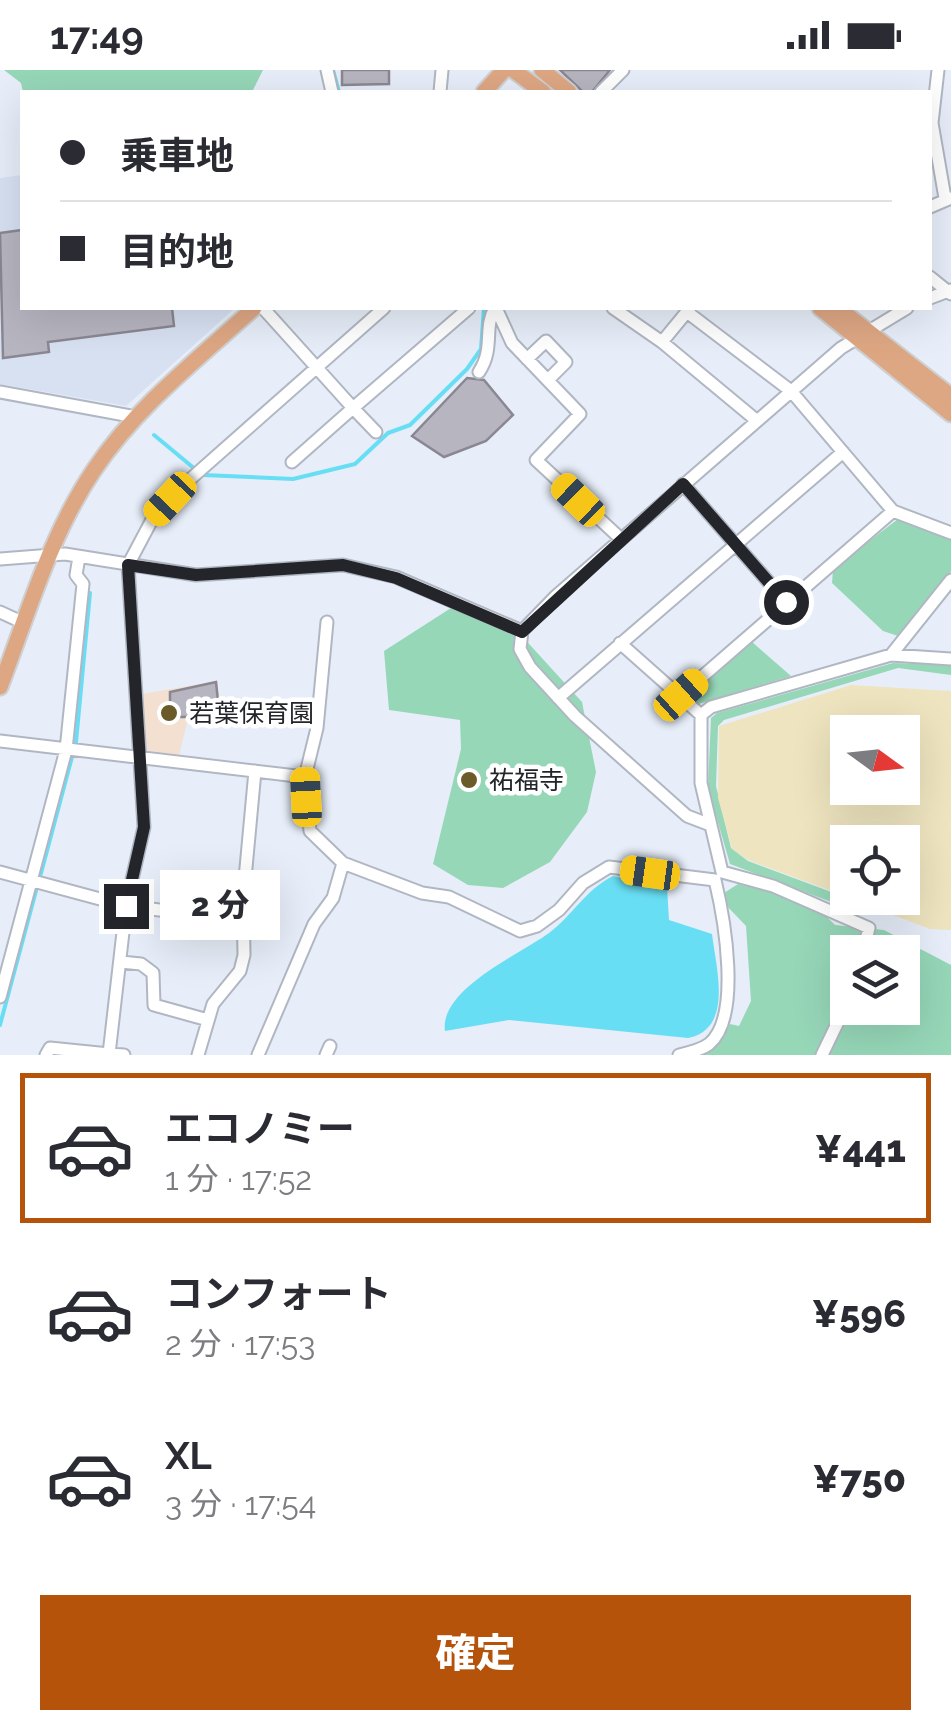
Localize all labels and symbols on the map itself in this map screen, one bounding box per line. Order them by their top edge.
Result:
car [139,467,201,531]
car [546,468,610,532]
route start [764,580,809,625]
car [649,664,713,726]
place label: 若葉保育園 [189,698,314,728]
marker: 若葉保育園 [158,702,180,724]
north arrow [830,715,920,805]
place label: 祐福寺 [489,765,564,795]
car [289,766,323,828]
marker: 祐福寺 [458,769,480,791]
car [618,854,682,892]
callout: 2 分 [161,871,281,941]
route end [104,884,149,929]

